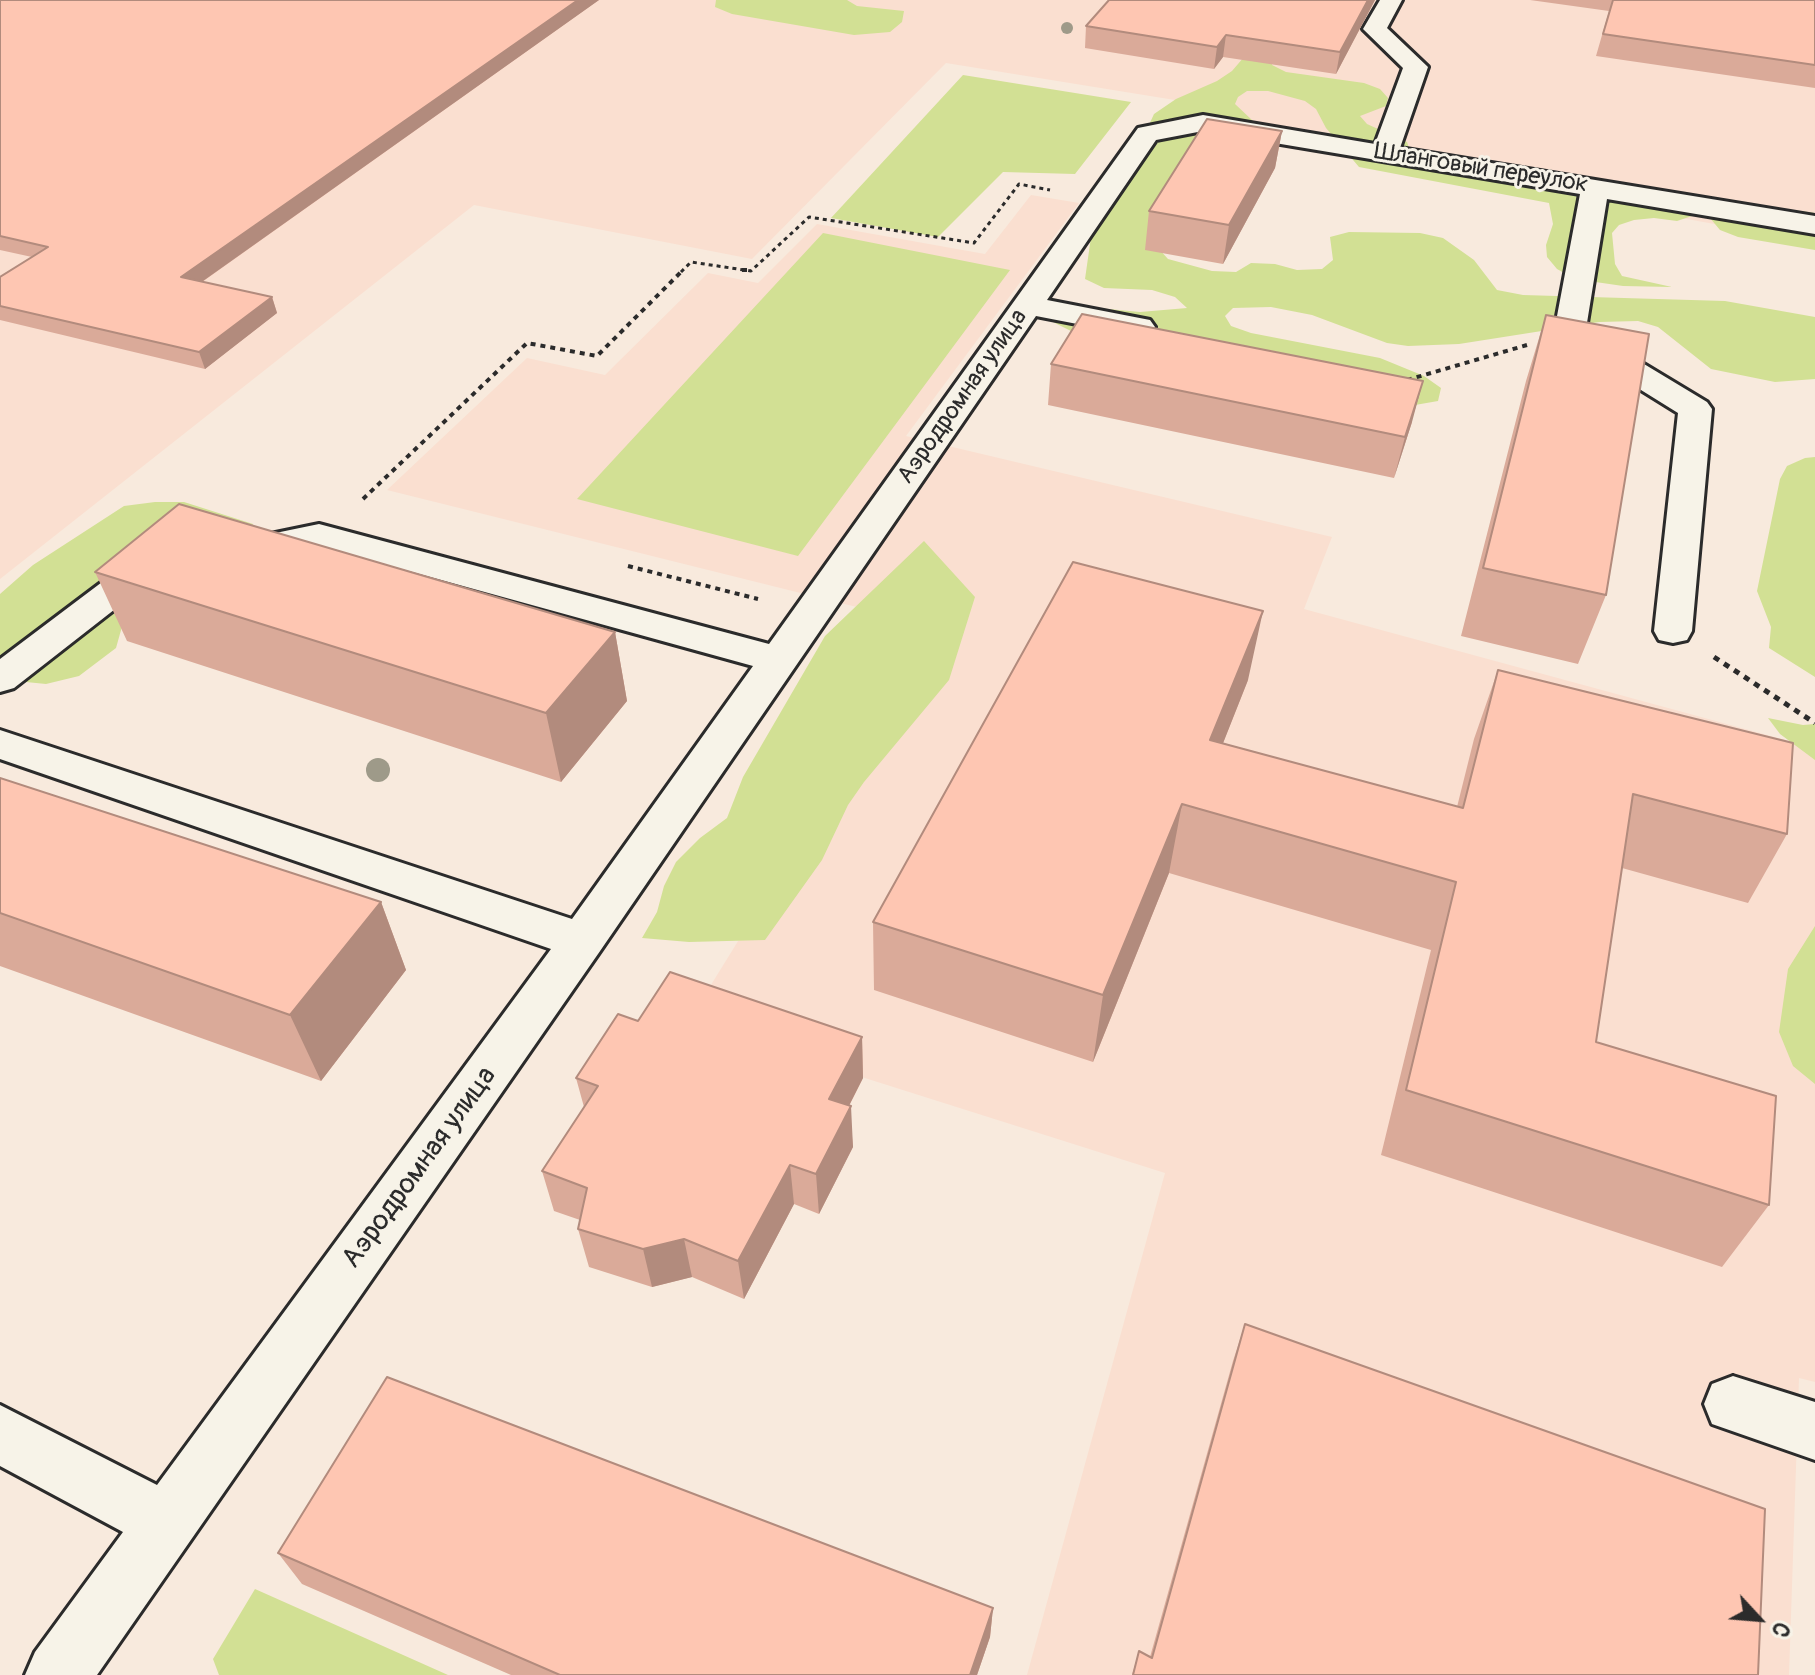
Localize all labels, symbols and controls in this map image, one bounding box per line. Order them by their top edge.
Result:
street label: Шланговый переулок [1372,138,1590,200]
street label: Аэродромная улица [892,304,1034,490]
street label: Аэродромная улица [336,1061,504,1275]
north arrow [1719,1579,1799,1659]
text: С [1765,1617,1796,1642]

